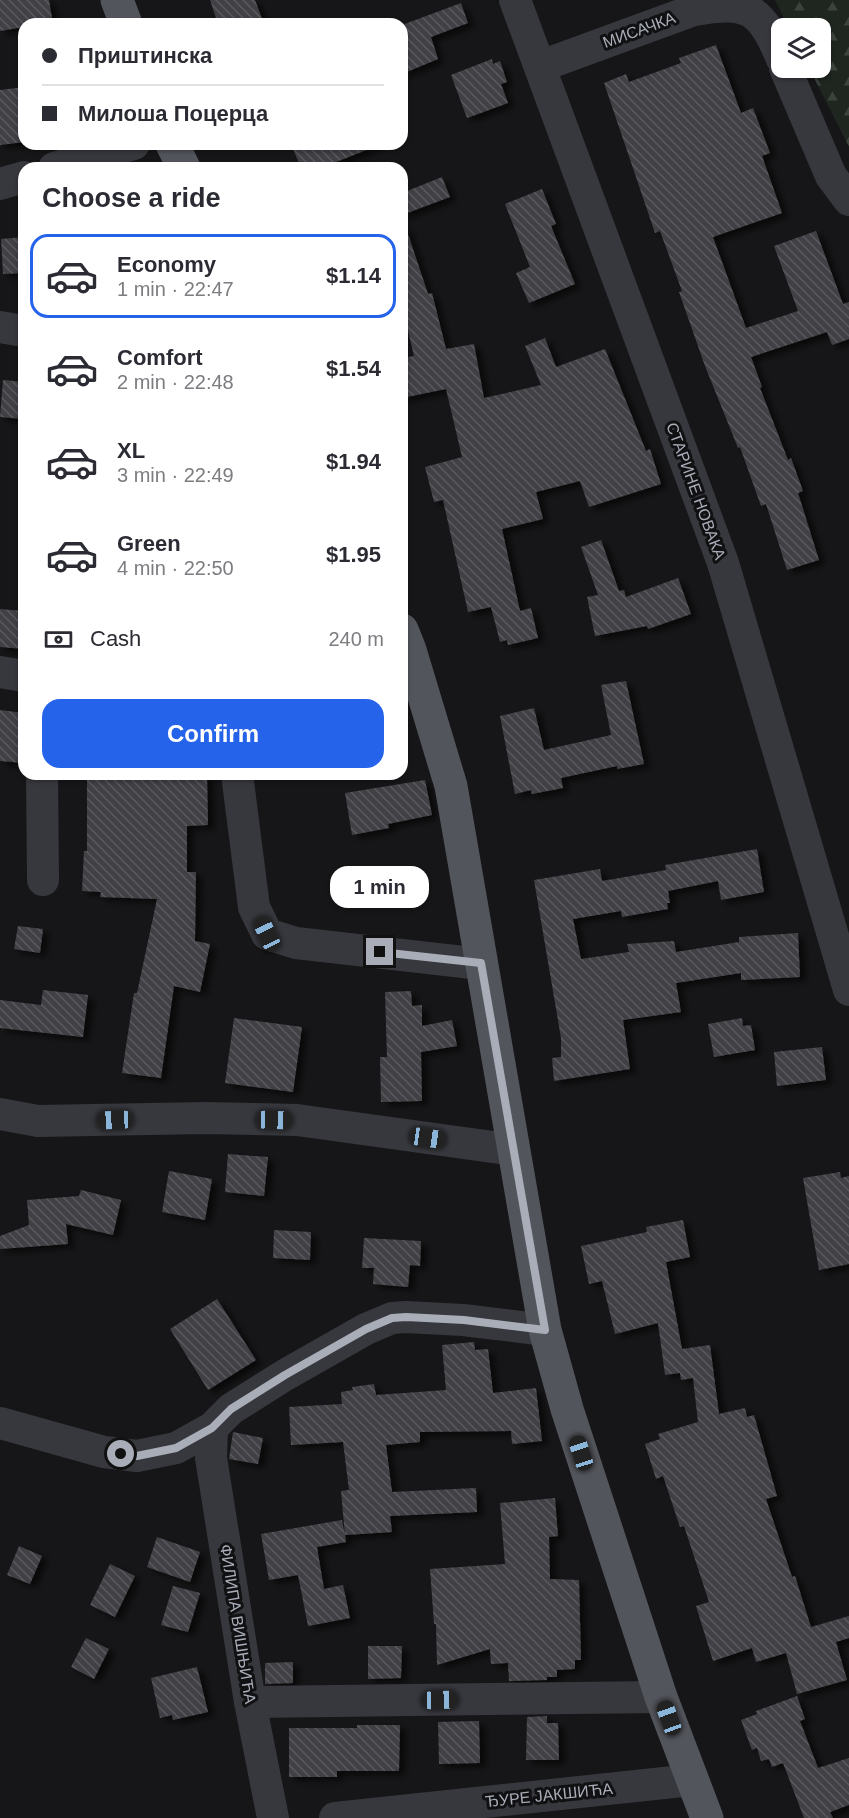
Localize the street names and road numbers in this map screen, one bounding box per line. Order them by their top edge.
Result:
street label: МИСАЧКА [600,9,678,51]
street label: СТАРИНЕ НОВАКА [663,420,729,562]
street label: ФИЛИПА ВИШЊИЋА [217,1543,259,1705]
street label: ЂУРЕ ЈАКШИЋА [484,1780,614,1810]

